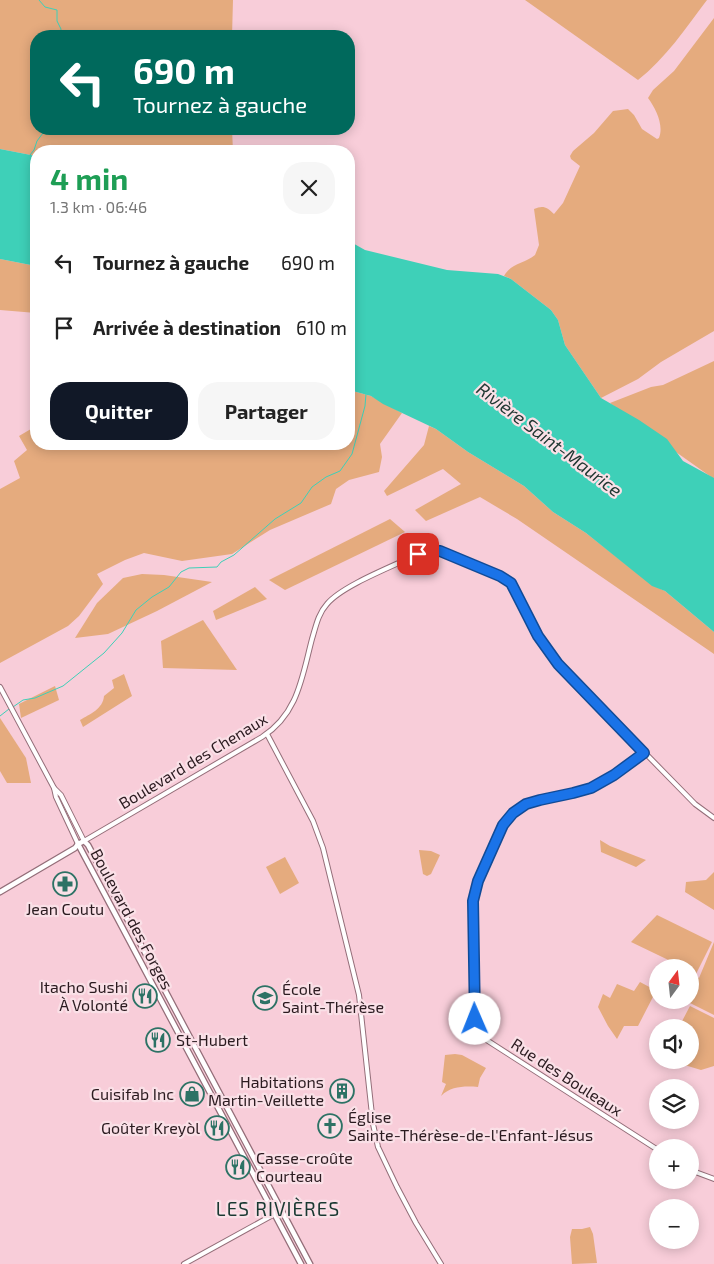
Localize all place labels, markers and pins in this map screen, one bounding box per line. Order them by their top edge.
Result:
pin [397,533,439,575]
pharmacy icon: Jean Coutu [52,871,78,897]
place label: Jean Coutu [26,899,104,918]
place label: Itacho Sushi À Volonté [40,977,128,1014]
place label: École Saint-Thérèse [282,979,384,1016]
restaurant icon: Itacho Sushi À Volonté [132,983,158,1009]
school or university icon: École Saint-Thérèse [252,985,278,1011]
restaurant icon: St-Hubert [145,1027,171,1053]
place label: St-Hubert [176,1030,248,1049]
place label: Habitations Martin-Veillette [208,1072,324,1109]
building icon: Habitations Martin-Veillette [329,1078,355,1104]
shop icon: Cuisifab Inc [179,1081,205,1107]
place label: Cuisifab Inc [91,1084,174,1103]
place label: Église Sainte-Thérèse-de-l'Enfant-Jésus [348,1107,593,1144]
church icon: Église Sainte-Thérèse-de-l'Enfant-Jésus [317,1113,343,1139]
restaurant icon: Goûter Kreyòl [204,1115,230,1141]
place label: Goûter Kreyòl [101,1118,200,1137]
place label: Casse-croûte Courteau [256,1148,353,1185]
restaurant icon: Casse-croûte Courteau [225,1154,251,1180]

